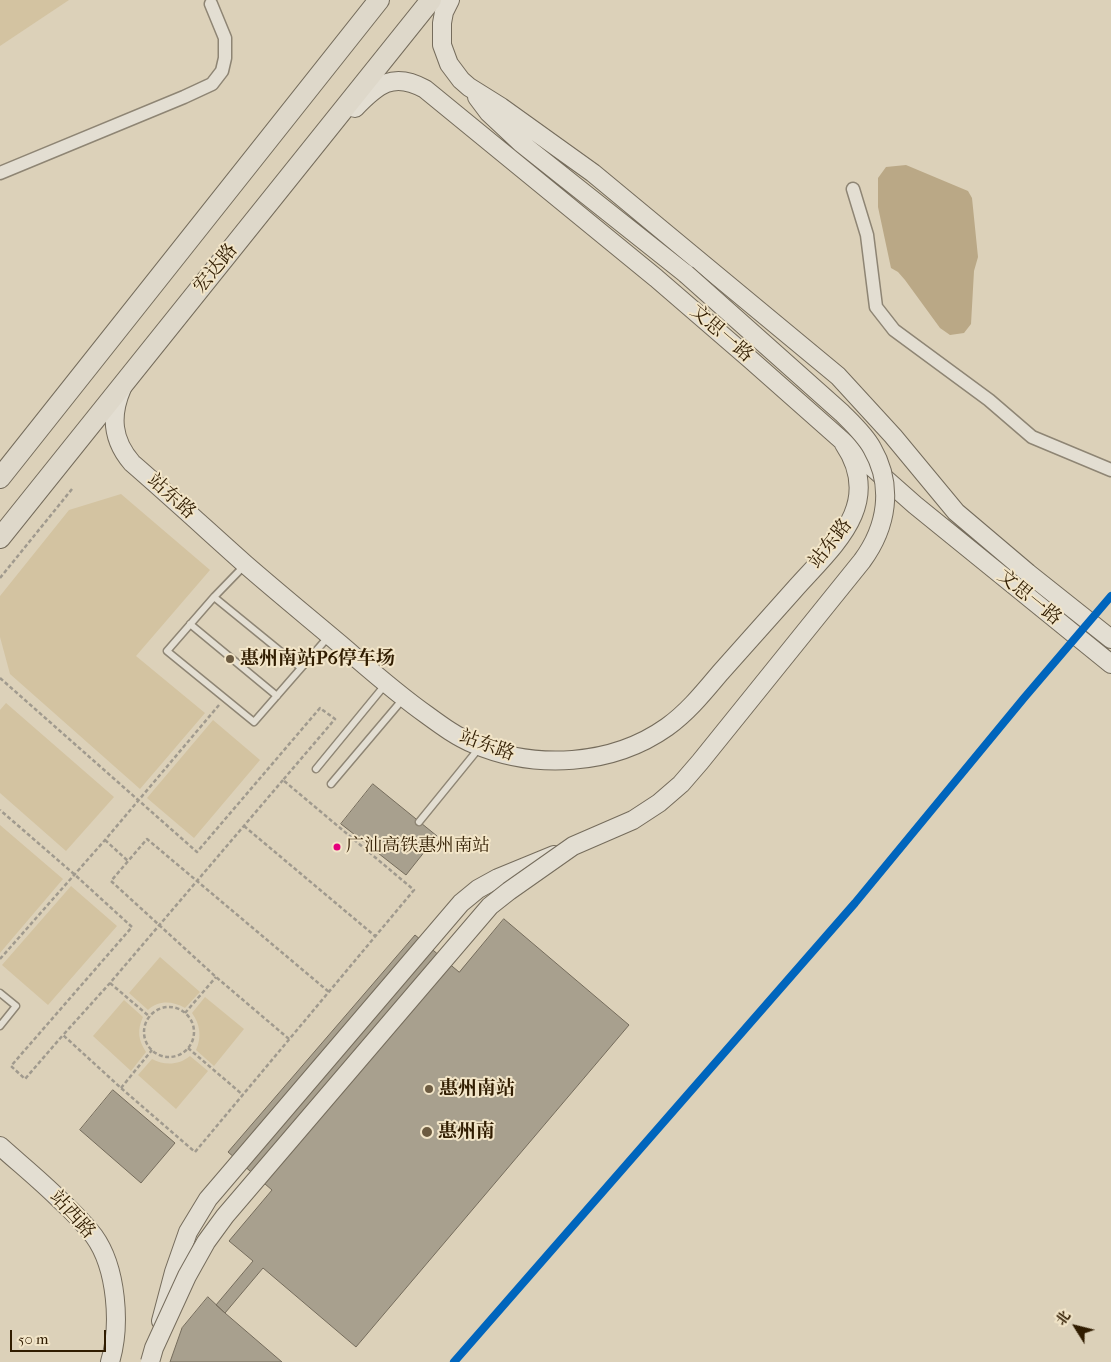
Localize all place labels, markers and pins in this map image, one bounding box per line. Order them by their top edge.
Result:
place label: 惠州南站P6停车场 [240,648,395,670]
marker: 惠州南站P6停车场 [224,653,236,665]
place label: 广汕高铁惠州南站 [346,836,490,858]
marker: 广汕高铁惠州南站 [332,842,342,852]
place label: 惠州南站 [439,1078,515,1100]
marker: 惠州南站 [423,1083,435,1095]
place label: 惠州南 [438,1121,495,1143]
marker: 惠州南 [420,1125,434,1139]

